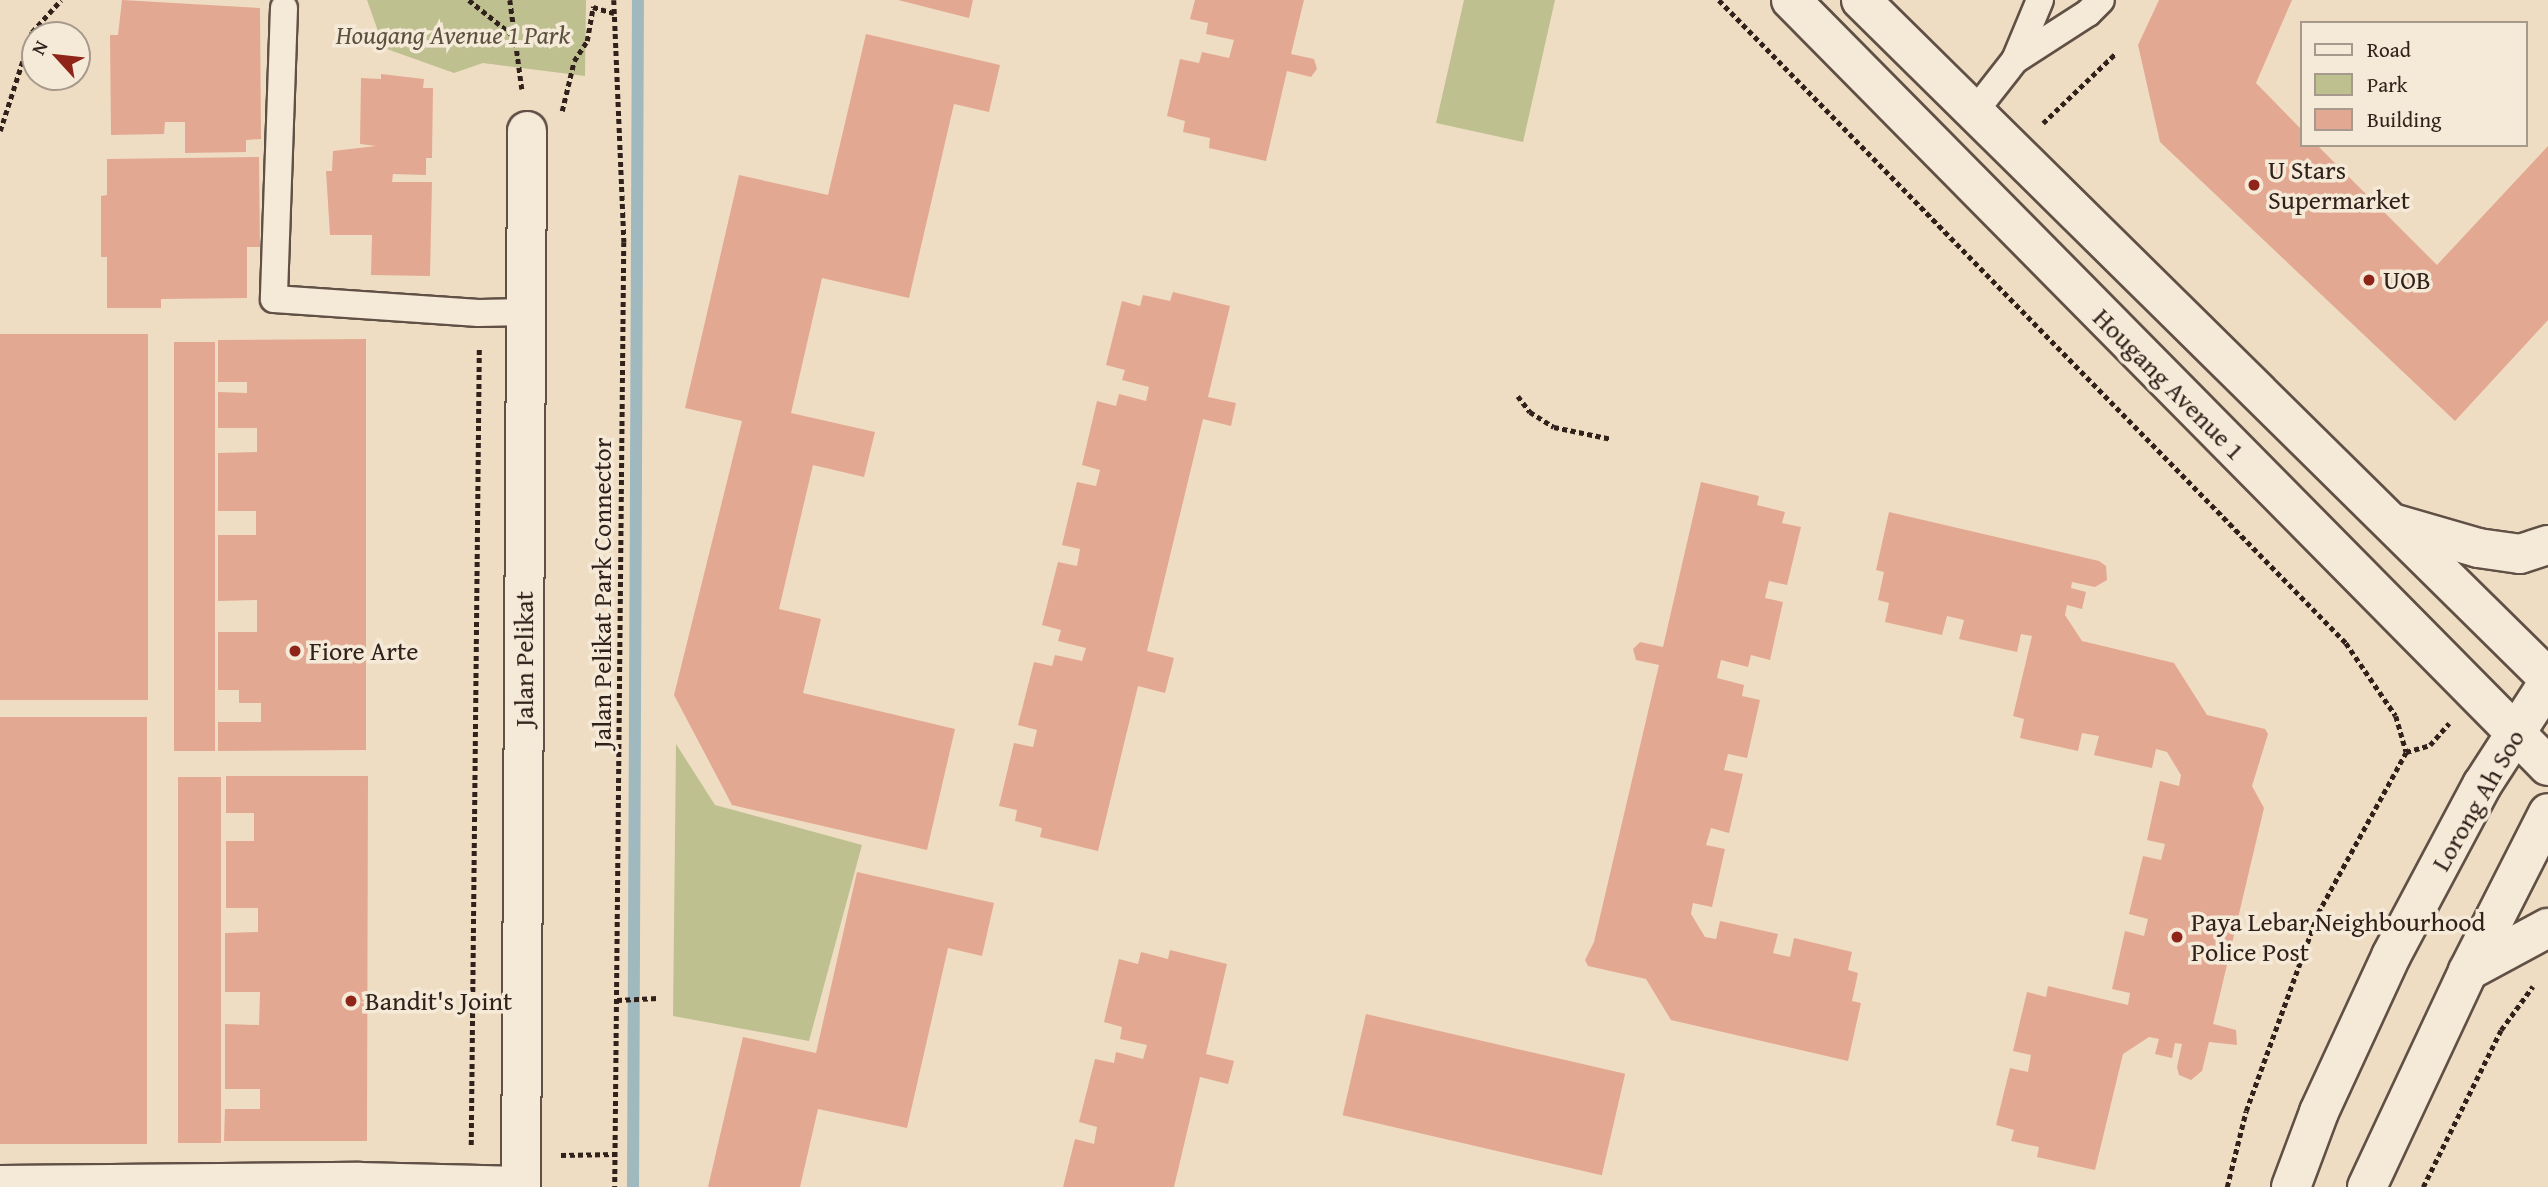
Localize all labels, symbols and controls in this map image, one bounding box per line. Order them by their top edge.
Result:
park label: Hougang Avenue 1 Park [336,19,570,51]
north arrow [21,21,91,91]
legend [2300,21,2527,147]
text: Road [2367,34,2411,65]
text: N [24,35,54,59]
text: Park [2367,69,2408,100]
text: Building [2367,104,2441,135]
place label: U Stars Supermarket [2268,154,2410,216]
marker: U Stars Supermarket [2246,177,2262,193]
place label: UOB [2383,264,2431,296]
marker: UOB [2361,272,2377,288]
street label: Hougang Avenue 1 [2087,302,2251,466]
street label: Jalan Pelikat Park Connector [586,438,618,748]
street label: Jalan Pelikat [508,591,540,727]
place label: Fiore Arte [309,635,418,667]
marker: Fiore Arte [287,643,303,659]
street label: Lorong Ah Soo [2425,724,2531,876]
place label: Paya Lebar Neighbourhood Police Post [2191,906,2485,968]
marker: Paya Lebar Neighbourhood Police Post [2169,929,2185,945]
place label: Bandit's Joint [365,985,512,1017]
marker: Bandit's Joint [343,993,359,1009]

